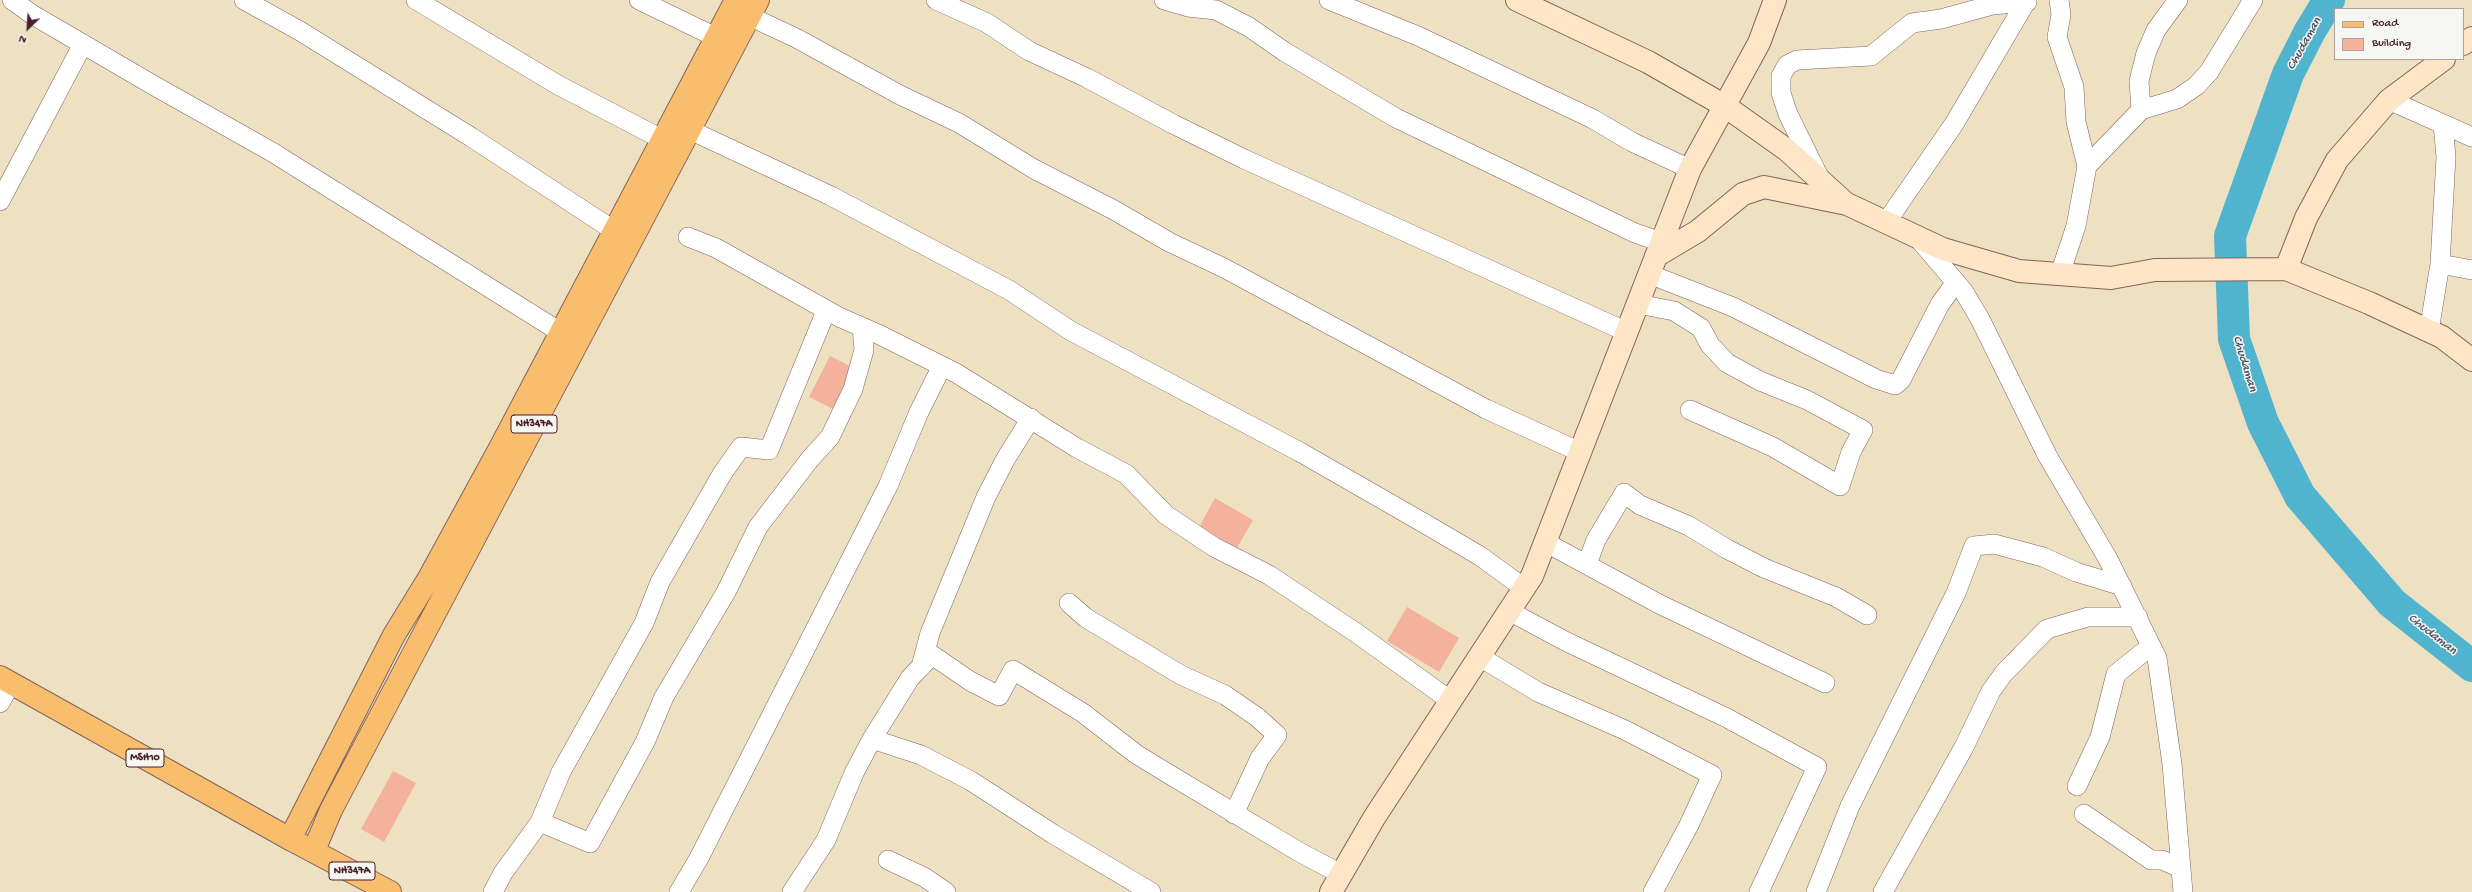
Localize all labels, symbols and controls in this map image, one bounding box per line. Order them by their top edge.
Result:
north arrow [8,8,48,48]
legend [2334,8,2464,60]
water label: Chudaman [2284,15,2326,73]
text: Road [2372,17,2398,31]
text: N [17,32,29,46]
text: Building [2372,37,2411,51]
water label: Chudaman [2228,334,2260,394]
road number: NH347A [511,415,557,433]
water label: Chudaman [2405,611,2459,659]
road number: MSH10 [126,749,164,767]
road number: NH347A [329,862,375,880]

